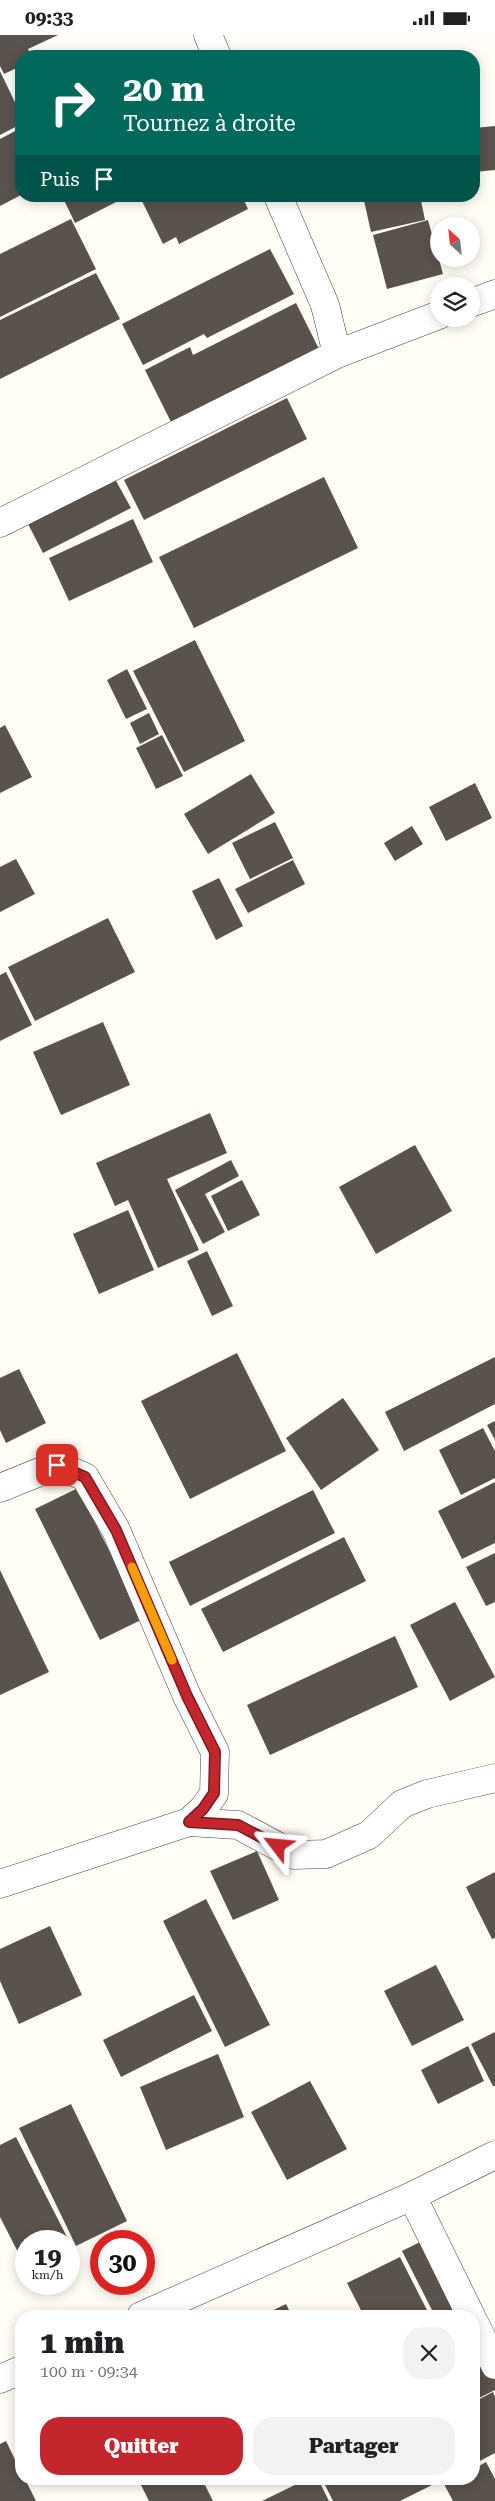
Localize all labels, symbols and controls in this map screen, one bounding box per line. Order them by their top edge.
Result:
text: 09:33 [25,6,74,29]
text: 20 m [123,69,205,110]
icon: right [40,70,105,135]
text: Tournez à droite [123,111,296,136]
icon: arrive [90,165,118,193]
text: Puis [40,168,80,191]
north arrow [430,217,480,267]
map controls [430,217,480,327]
button: layers [430,277,480,327]
pin [36,1444,78,1486]
icon: arrive [43,1451,71,1479]
position arrow [251,1819,303,1871]
speed limit sign: 30 [90,2230,155,2295]
text: 19 [33,2242,62,2271]
text: km/h [31,2268,64,2282]
text: 1 min [40,2325,124,2360]
button: close [403,2327,455,2379]
text: 100 m · 09:34 [40,2362,138,2381]
button: Quitter [40,2417,243,2475]
button: Partager [253,2417,455,2475]

